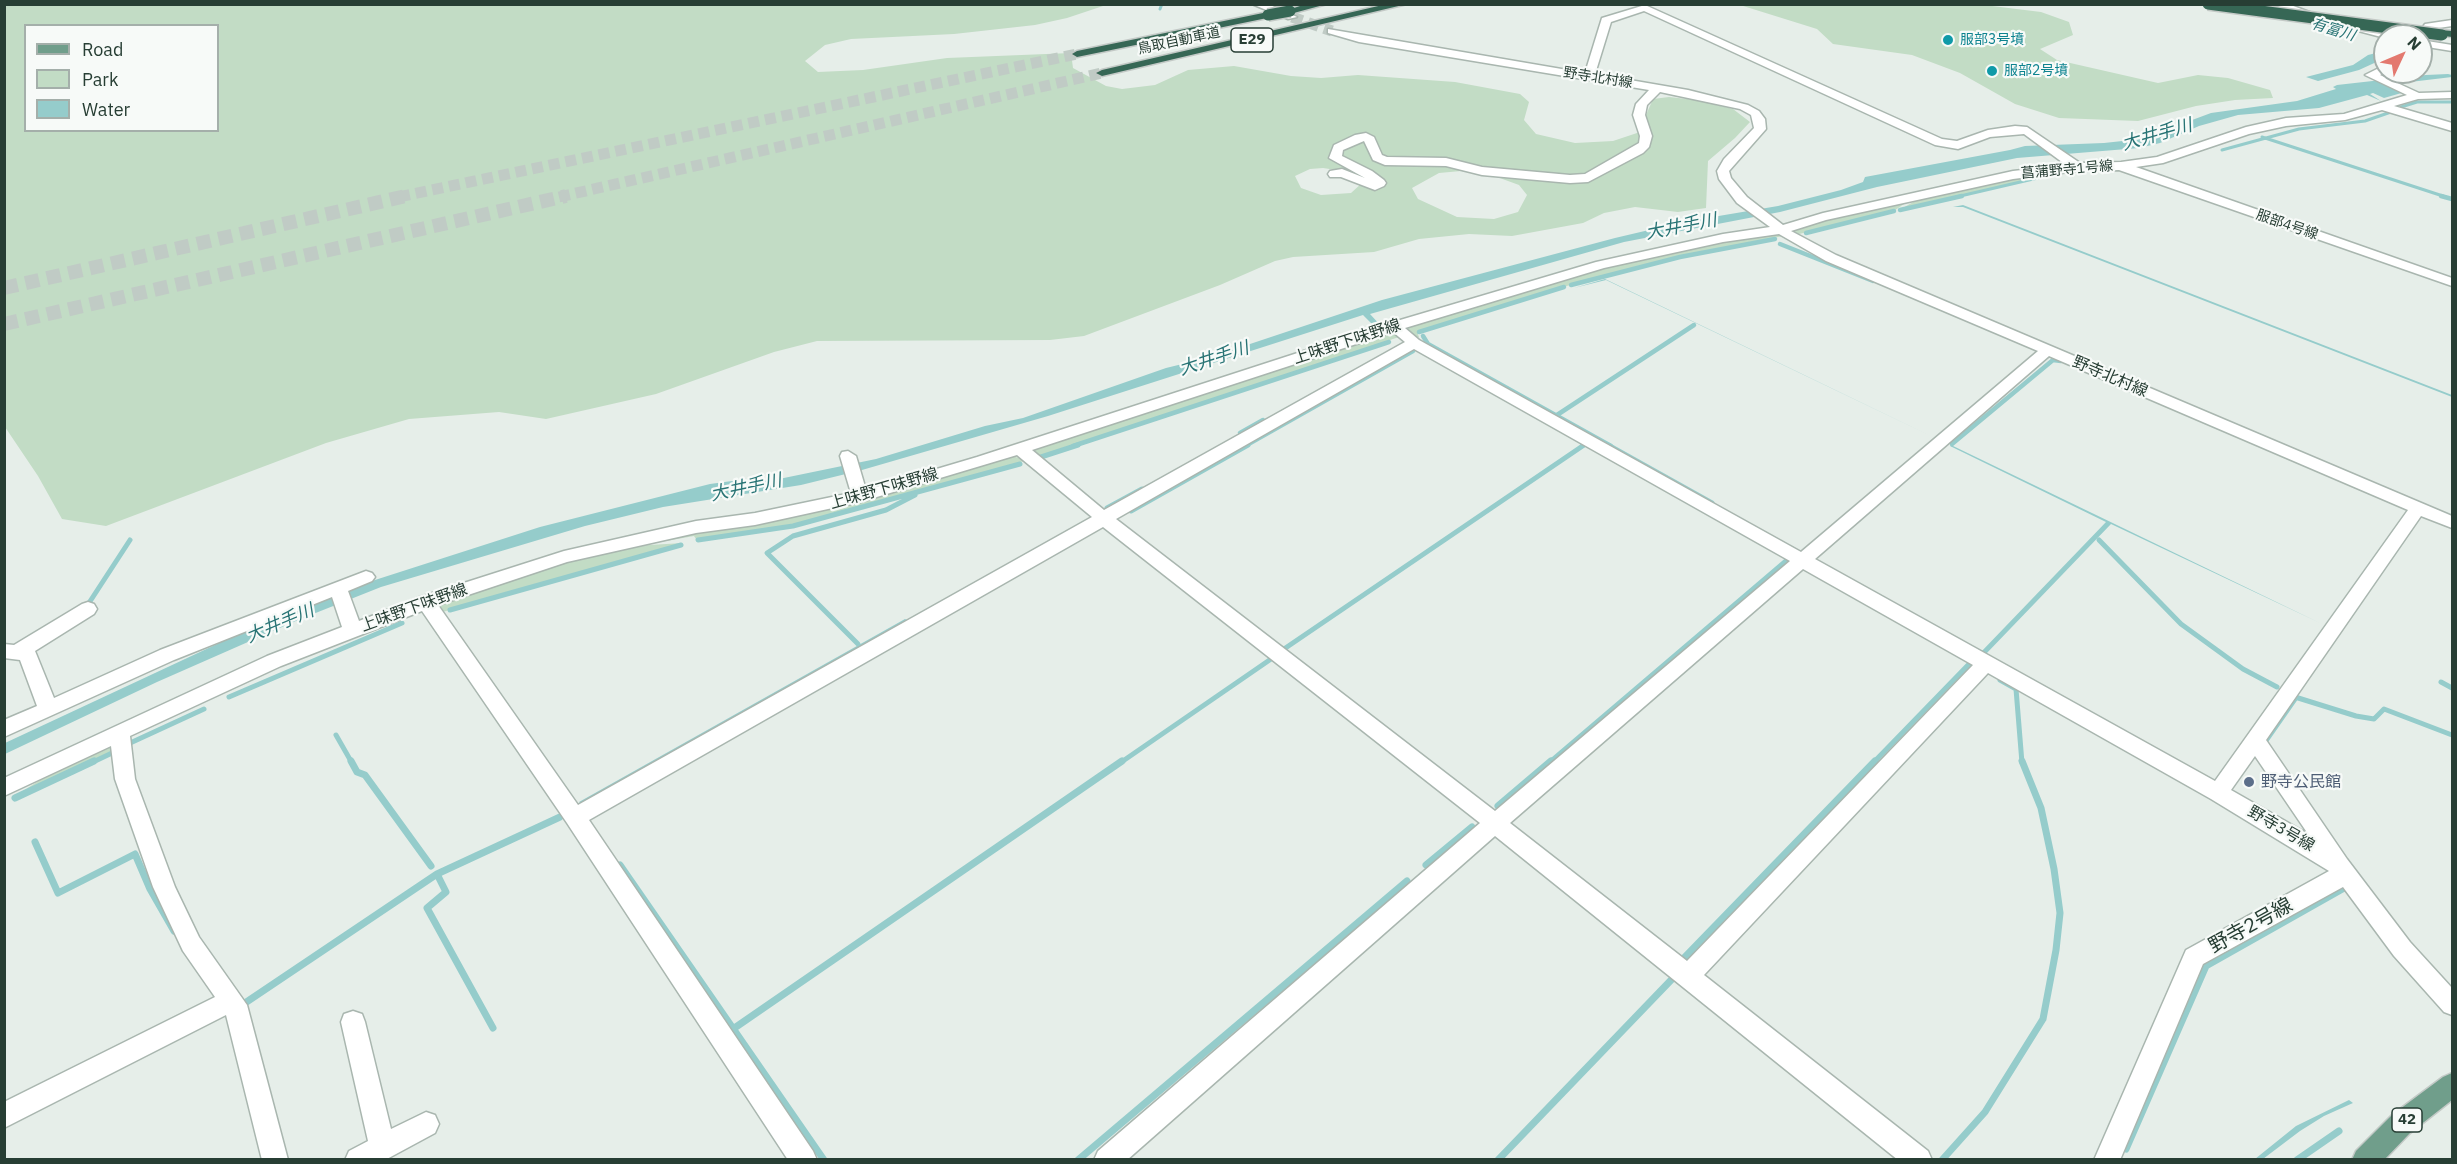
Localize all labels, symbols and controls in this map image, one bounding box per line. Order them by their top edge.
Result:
water label: 有富川 [2309,15,2357,45]
legend [24,24,219,132]
street label: 鳥取自動車道 [1136,24,1222,58]
north arrow [2373,24,2433,84]
road number: E29 [1231,28,1273,52]
place label: 服部3号墳 [1960,32,2024,48]
text: N [2403,32,2426,54]
marker: 服部3号墳 [1941,33,1955,47]
text: Road [82,38,123,61]
place label: 服部2号墳 [2004,63,2068,79]
street label: 野寺北村線 [1562,64,1634,92]
marker: 服部2号墳 [1985,64,1999,78]
text: Park [82,68,118,91]
text: Water [82,98,130,121]
water label: 大井手川 [2119,115,2195,155]
street label: 菖蒲野寺1号線 [2020,158,2114,182]
street label: 服部4号線 [2254,207,2320,243]
water label: 大井手川 [1644,210,1718,244]
street label: 上味野下味野線 [1291,316,1403,368]
water label: 大井手川 [1176,338,1252,380]
street label: 野寺北村線 [2069,353,2151,401]
street label: 上味野下味野線 [828,464,940,514]
water label: 大井手川 [709,470,783,506]
street label: 上味野下味野線 [358,580,470,636]
water label: 大井手川 [243,600,317,648]
place label: 野寺公民館 [2261,772,2341,792]
marker: 野寺公民館 [2242,775,2256,789]
street label: 野寺3号線 [2244,802,2318,856]
street label: 野寺2号線 [2205,893,2297,959]
road number: 42 [2392,1108,2422,1132]

